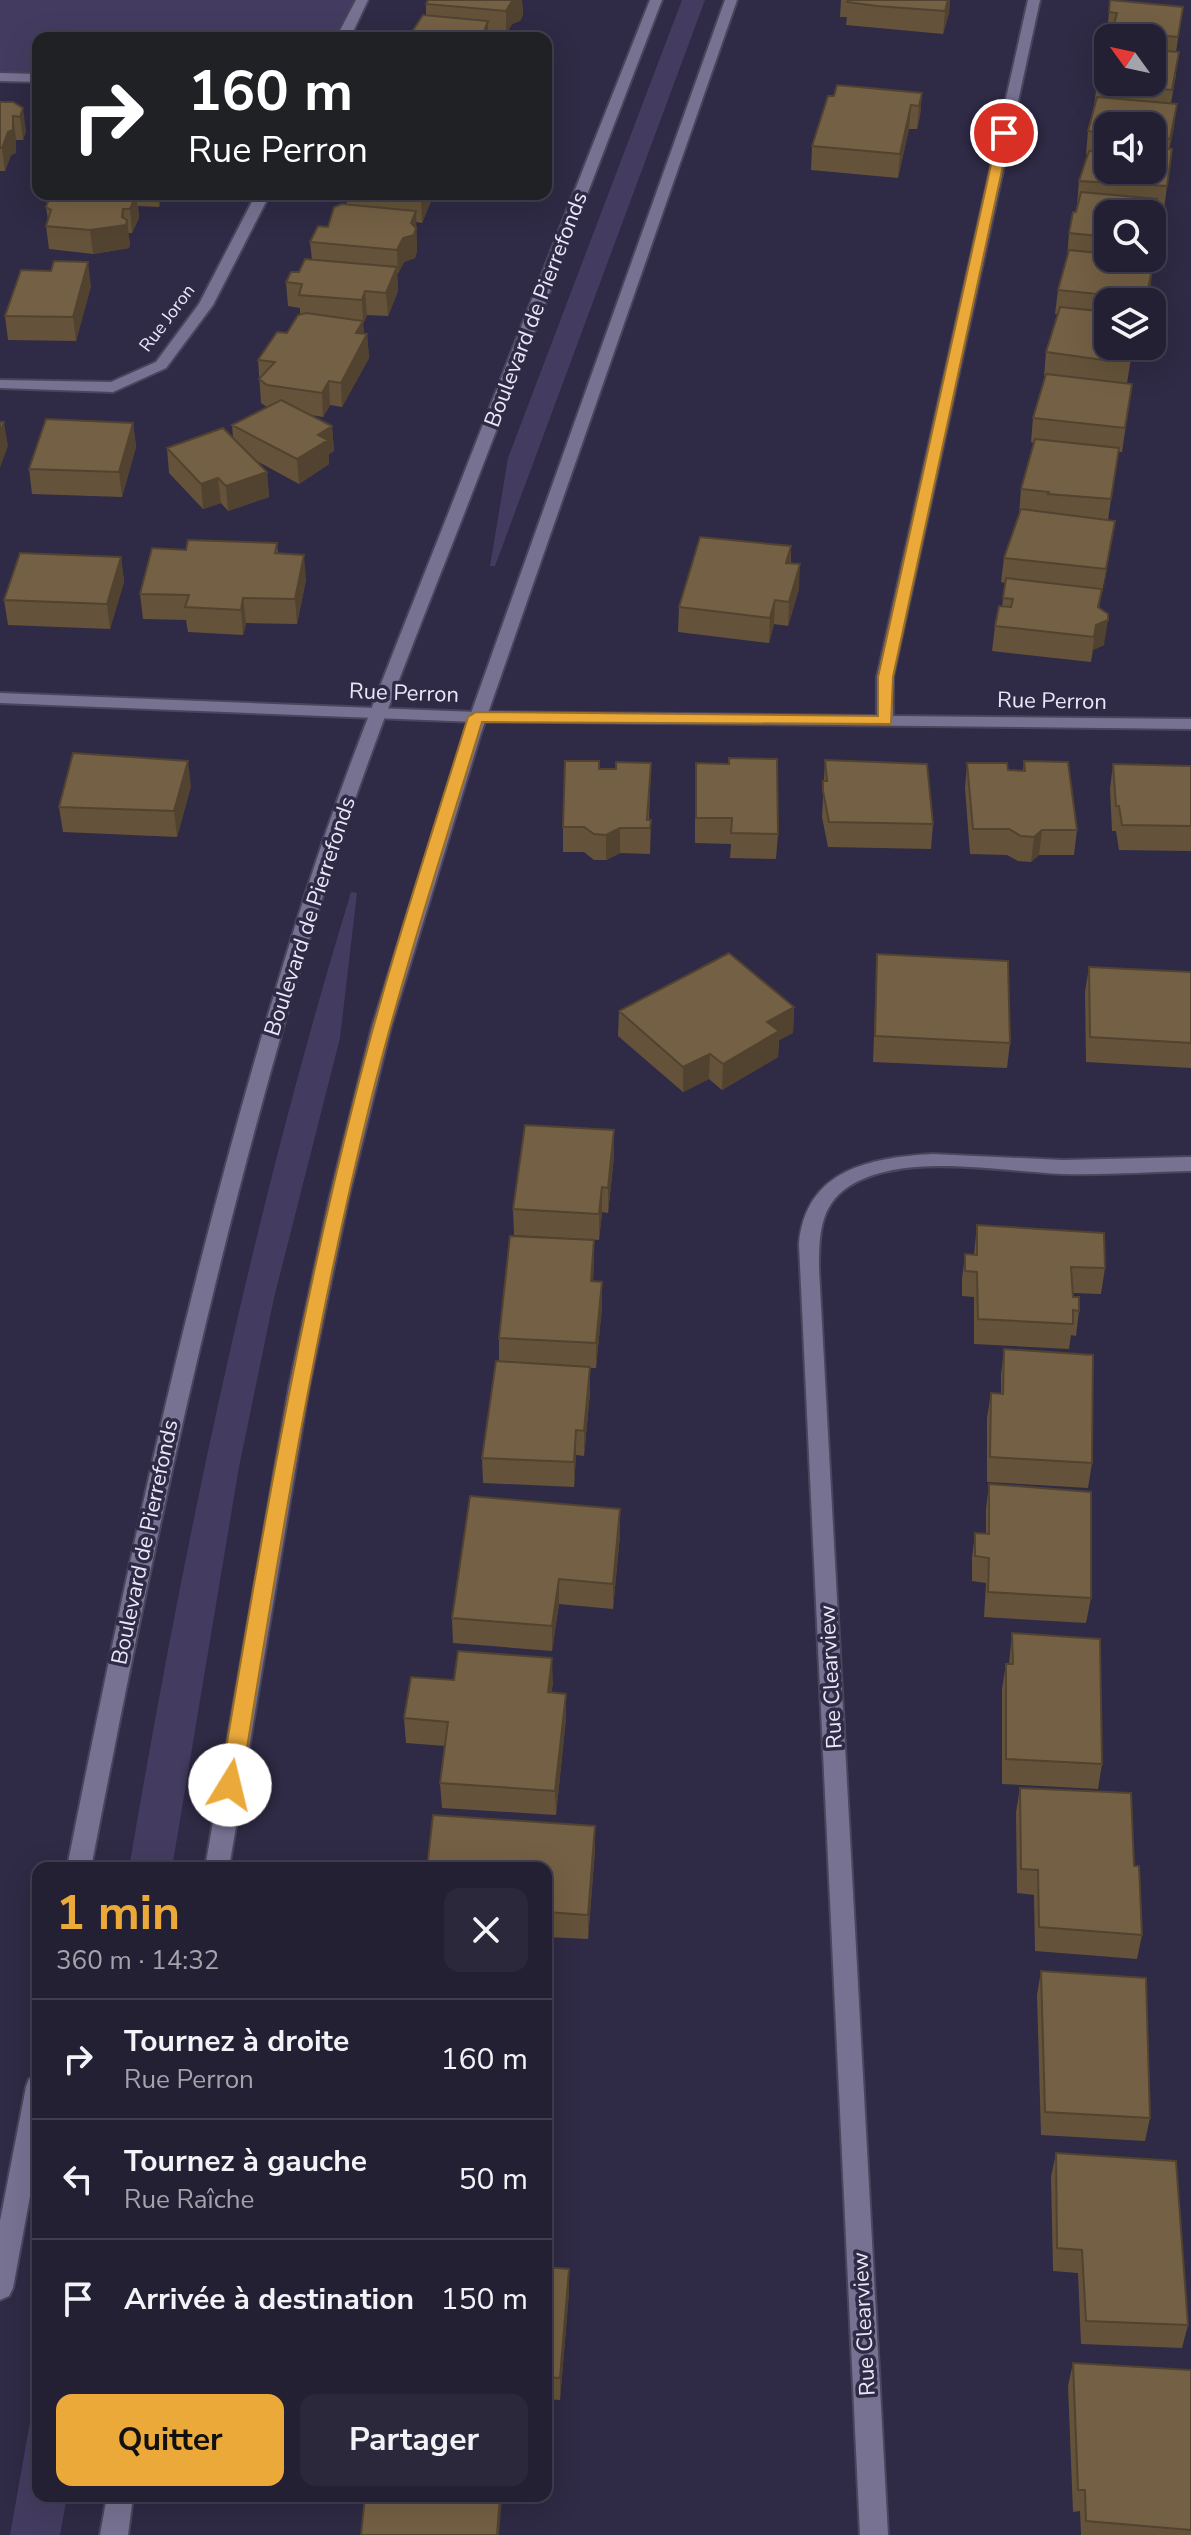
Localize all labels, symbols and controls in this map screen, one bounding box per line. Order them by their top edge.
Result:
north arrow [1094,24,1166,96]
map controls [1094,24,1166,360]
text: 160 m [188,53,353,130]
icon: right [56,64,160,168]
pin [970,99,1038,167]
icon: arrive [982,111,1026,155]
button: sound [1094,112,1166,184]
text: Rue Perron [188,126,368,175]
street label: Boulevard de Pierrefonds [477,187,595,431]
button: search [1094,200,1166,272]
street label: Rue Joron [134,279,200,357]
button: layers [1094,288,1166,360]
street label: Rue Perron [349,676,459,710]
street label: Rue Perron [997,685,1107,717]
street label: Boulevard de Pierrefonds [257,793,363,1040]
street label: Boulevard de Pierrefonds [104,1417,186,1667]
street label: Rue Clearview [812,1604,850,1750]
position arrow [188,1743,272,1827]
text: 1 min [56,1880,180,1946]
button: close [444,1888,528,1972]
text: 360 m · 14:32 [56,1943,219,1978]
text: Tournez à droite [124,2021,349,2062]
icon: right [56,2037,100,2081]
text: 160 m [441,2039,528,2080]
text: Rue Perron [124,2062,254,2097]
text: Tournez à gauche [124,2141,367,2182]
icon: left [56,2157,100,2201]
text: 50 m [459,2159,528,2200]
text: Rue Raîche [124,2182,254,2217]
street label: Rue Clearview [845,2251,883,2397]
icon: arrive [56,2277,100,2321]
text: Arrivée à destination [124,2279,414,2320]
text: 150 m [441,2279,528,2320]
button: Quitter [56,2394,284,2486]
button: Partager [300,2394,528,2486]

